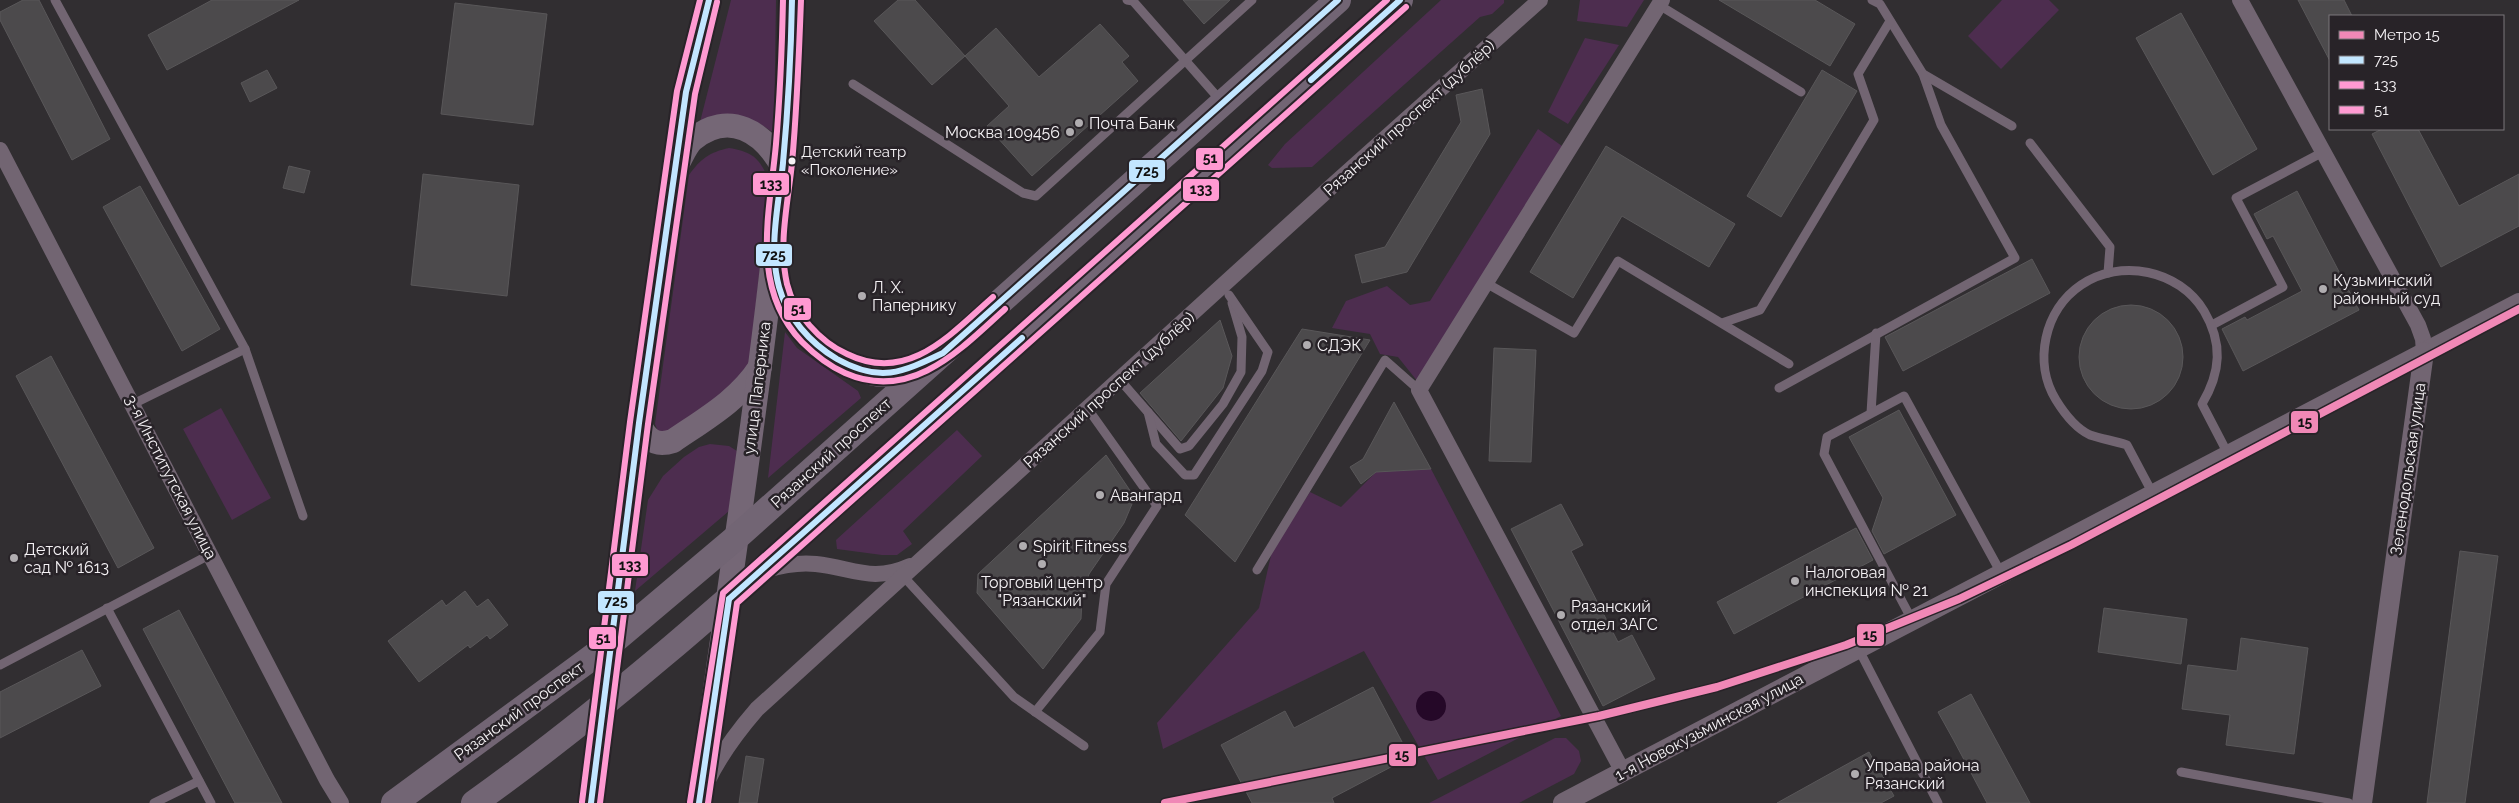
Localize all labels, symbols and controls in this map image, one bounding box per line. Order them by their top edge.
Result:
legend [2329,15,2504,130]
text: Метро 15 [2374,26,2440,44]
street label: Рязанский проспект (дублёр) [1319,36,1499,200]
text: 725 [2374,51,2398,69]
text: 133 [2374,76,2396,94]
text: 51 [2374,101,2389,119]
place label: Почта Банк [1089,114,1175,133]
marker: Почта Банк [1073,117,1085,129]
place label: Москва 109456 [945,123,1060,142]
marker: Москва 109456 [1064,126,1076,138]
place label: Детский театр «Поколение» [801,143,906,179]
line badge: 51 [1195,147,1224,171]
text: 51 [1203,150,1217,166]
marker: Детский театр «Поколение» [787,156,797,166]
line badge: 725 [1128,159,1166,183]
text: 725 [1135,163,1159,179]
line badge: 133 [752,172,790,196]
text: 133 [760,176,782,192]
line badge: 133 [1182,178,1220,202]
text: 133 [1190,181,1212,197]
line badge: 725 [755,243,793,267]
text: 725 [762,247,786,263]
place label: Кузьминский районный суд [2333,271,2440,308]
place label: Л. Х. Папернику [872,278,957,315]
marker: Кузьминский районный суд [2317,283,2329,295]
marker: Л. Х. Папернику [856,290,868,302]
line badge: 51 [783,297,812,321]
text: 51 [791,301,805,317]
street label: Рязанский проспект (дублёр) [1019,308,1199,472]
street label: улица Паперника [739,320,775,456]
place label: СДЭК [1317,336,1361,355]
marker: СДЭК [1301,339,1313,351]
street label: Зеленодольская улица [2386,381,2430,557]
street label: 3-я Институтская улица [121,392,221,562]
street label: Рязанский проспект [767,394,895,512]
line badge: 15 [2290,410,2319,434]
text: 15 [2298,414,2313,430]
place label: Авангард [1110,486,1182,505]
marker: Авангард [1094,489,1106,501]
place label: Spirit Fitness [1033,537,1127,556]
place label: Детский сад № 1613 [24,540,109,577]
marker: Spirit Fitness [1017,540,1029,552]
marker: Детский сад № 1613 [8,552,20,564]
line badge: 133 [611,553,649,577]
text: 133 [619,557,641,573]
marker: Торговый центр "Рязанский" [1036,558,1048,570]
place label: Налоговая инспекция № 21 [1805,563,1928,600]
place label: Торговый центр "Рязанский" [981,573,1103,610]
marker: Налоговая инспекция № 21 [1789,575,1801,587]
line badge: 725 [597,590,635,614]
text: 725 [604,593,628,609]
place label: Рязанский отдел ЗАГС [1571,597,1658,634]
marker: Рязанский отдел ЗАГС [1555,609,1567,621]
line badge: 15 [1856,623,1885,647]
line badge: 51 [588,626,617,650]
text: 15 [1863,627,1878,643]
text: 51 [596,630,610,646]
street label: Рязанский проспект [451,657,588,764]
street label: 1-я Новокузьминская улица [1612,669,1806,785]
line badge: 15 [1388,743,1417,767]
text: 15 [1395,747,1410,763]
place label: Управа района Рязанский [1865,756,1980,793]
marker: Управа района Рязанский [1849,768,1861,780]

